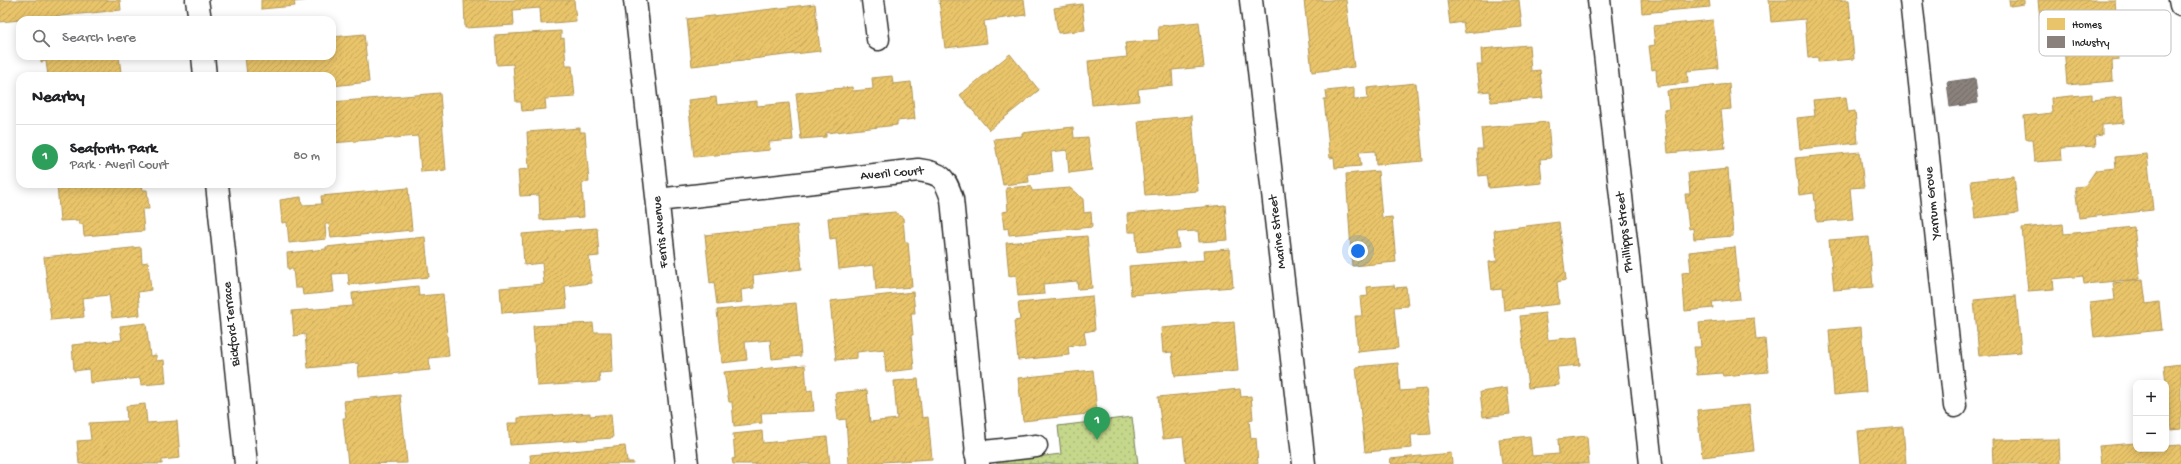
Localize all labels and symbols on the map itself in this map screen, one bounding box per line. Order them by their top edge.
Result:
legend [2039,10,2171,56]
text: Homes [2072,20,2102,32]
text: Industry [2072,38,2110,50]
street label: Averil Court [860,164,926,184]
street label: Yarrum Grove [1922,166,1944,241]
street label: Phillipps Street [1613,189,1637,274]
street label: Marine Street [1266,193,1290,270]
street label: Ferris Avenue [650,195,672,270]
your location [1348,241,1368,261]
street label: Bickford Terrace [220,281,244,368]
pin: 1 [1084,407,1110,440]

